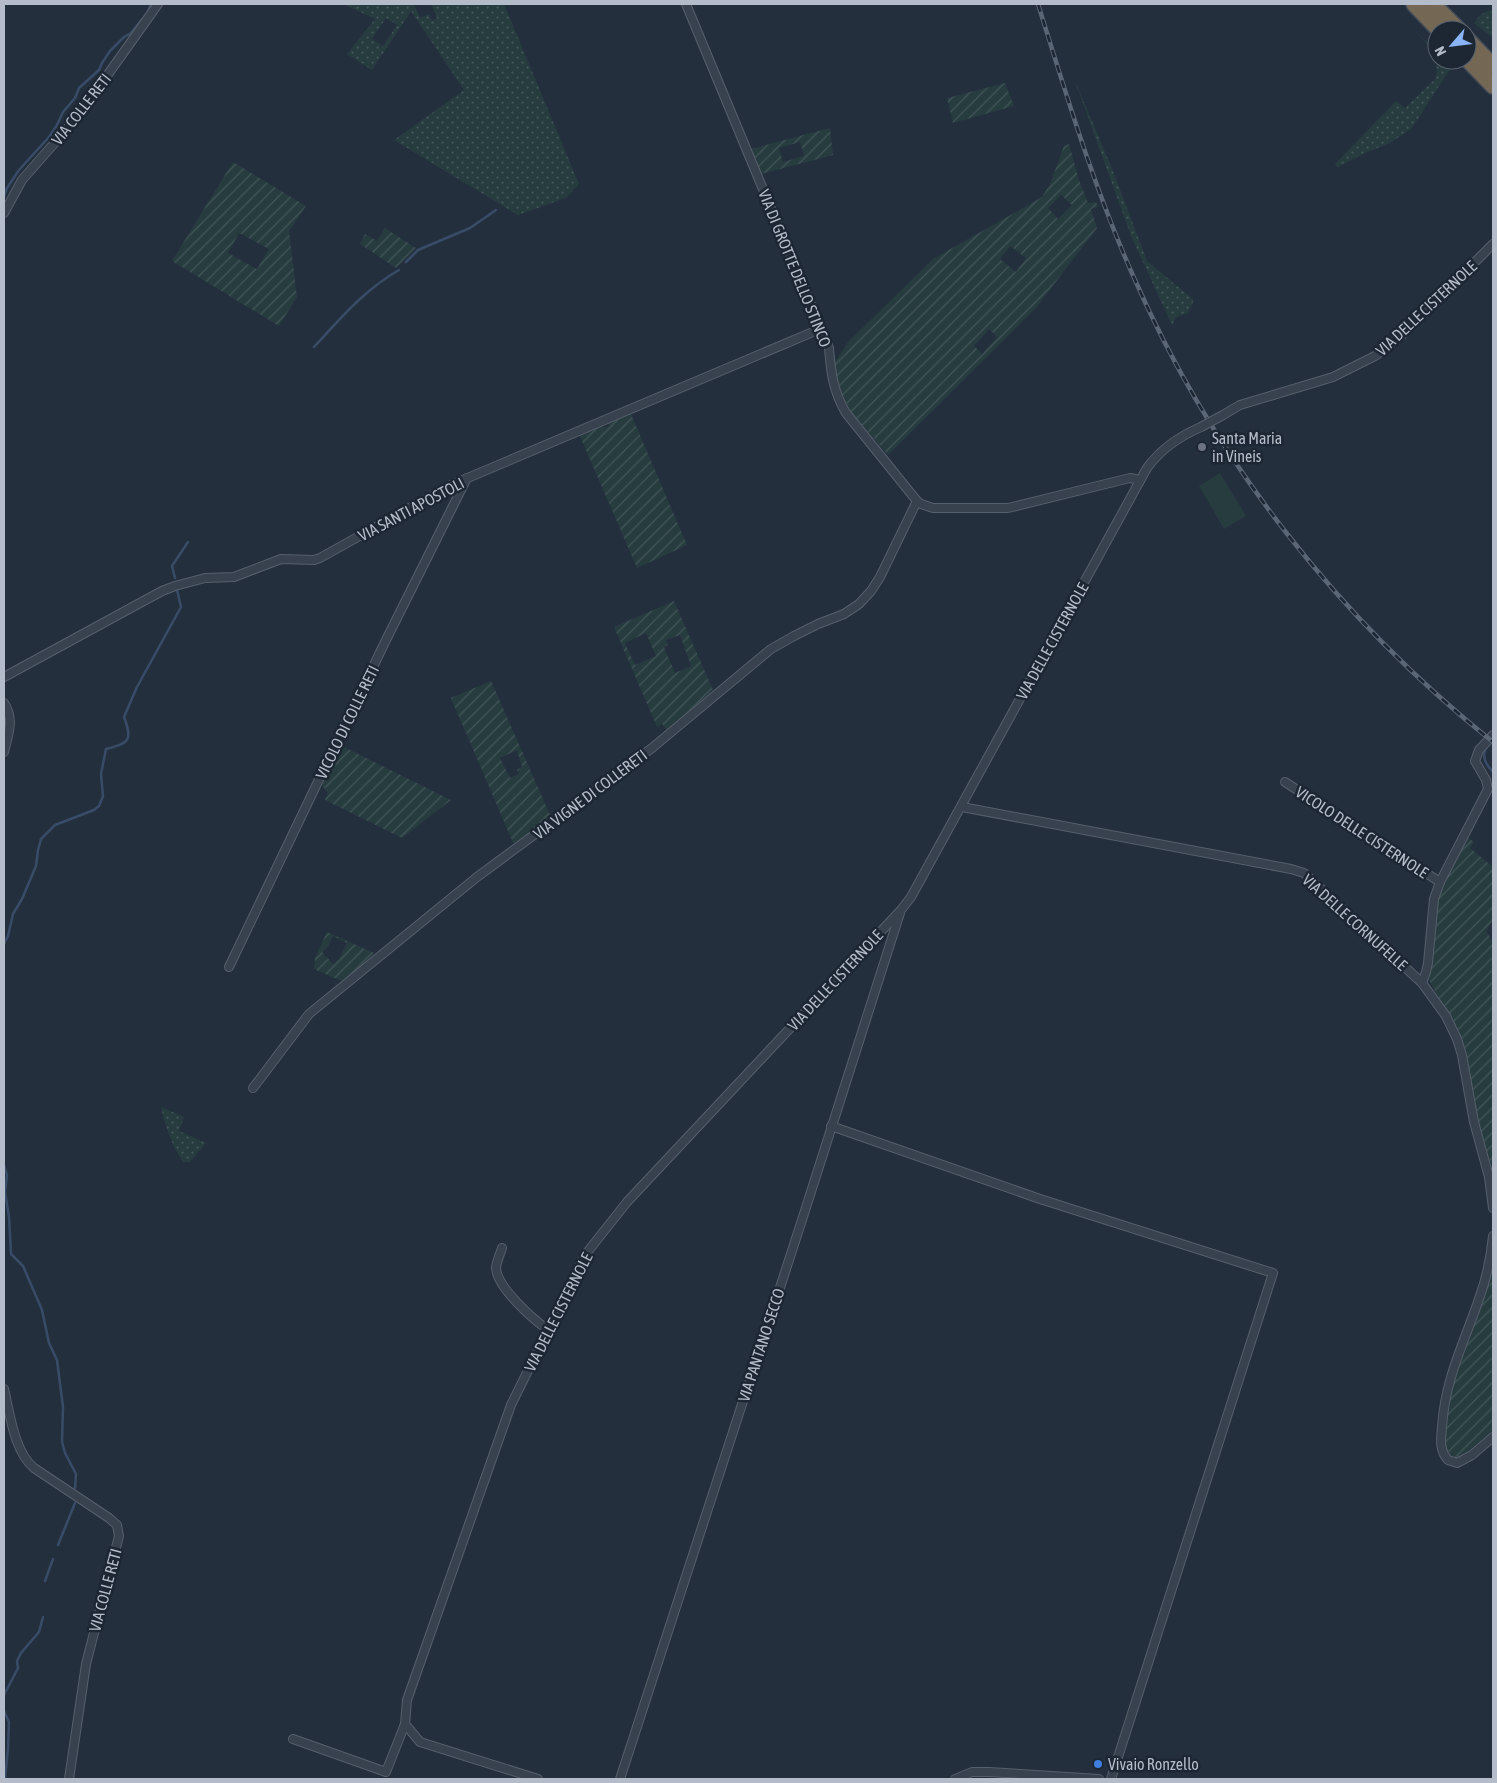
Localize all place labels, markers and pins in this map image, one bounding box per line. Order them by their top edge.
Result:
place label: Santa Maria in Vineis [1212,429,1282,465]
marker: Santa Maria in Vineis [1196,441,1208,453]
place label: Vivaio Ronzello [1108,1755,1199,1773]
marker: Vivaio Ronzello [1092,1758,1104,1770]

